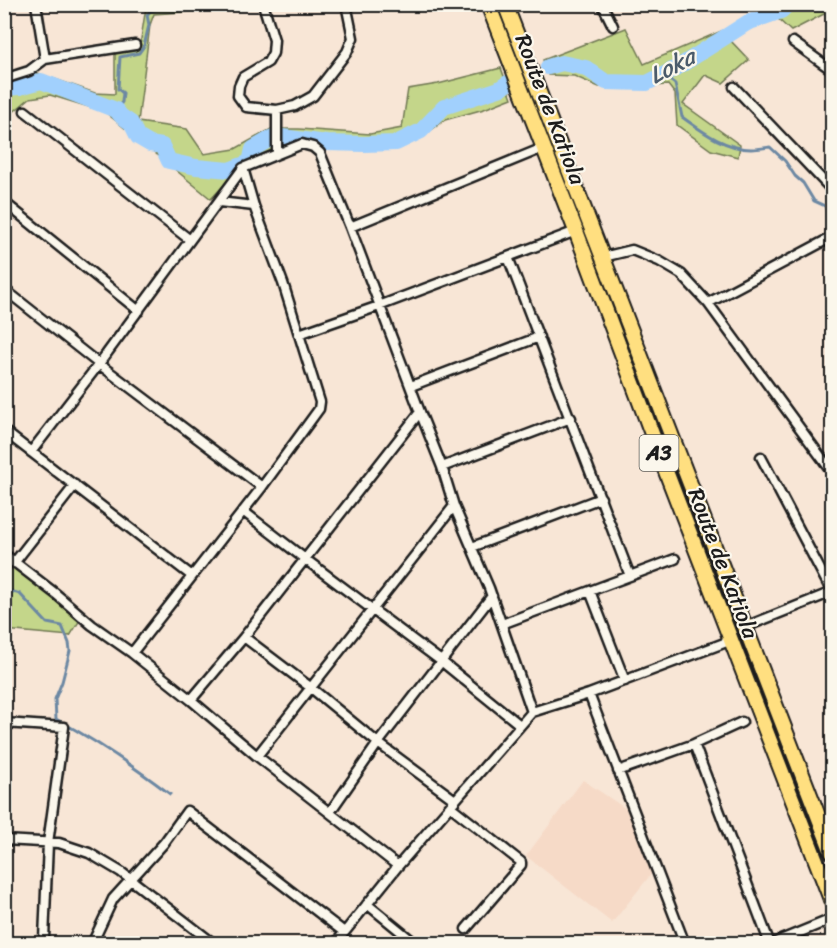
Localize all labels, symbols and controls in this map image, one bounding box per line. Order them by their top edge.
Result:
street label: Route de Katiola [504,28,598,191]
water label: Loka [641,35,706,96]
road number: A3 [640,435,678,471]
street label: Route de Katiola [677,482,771,645]

